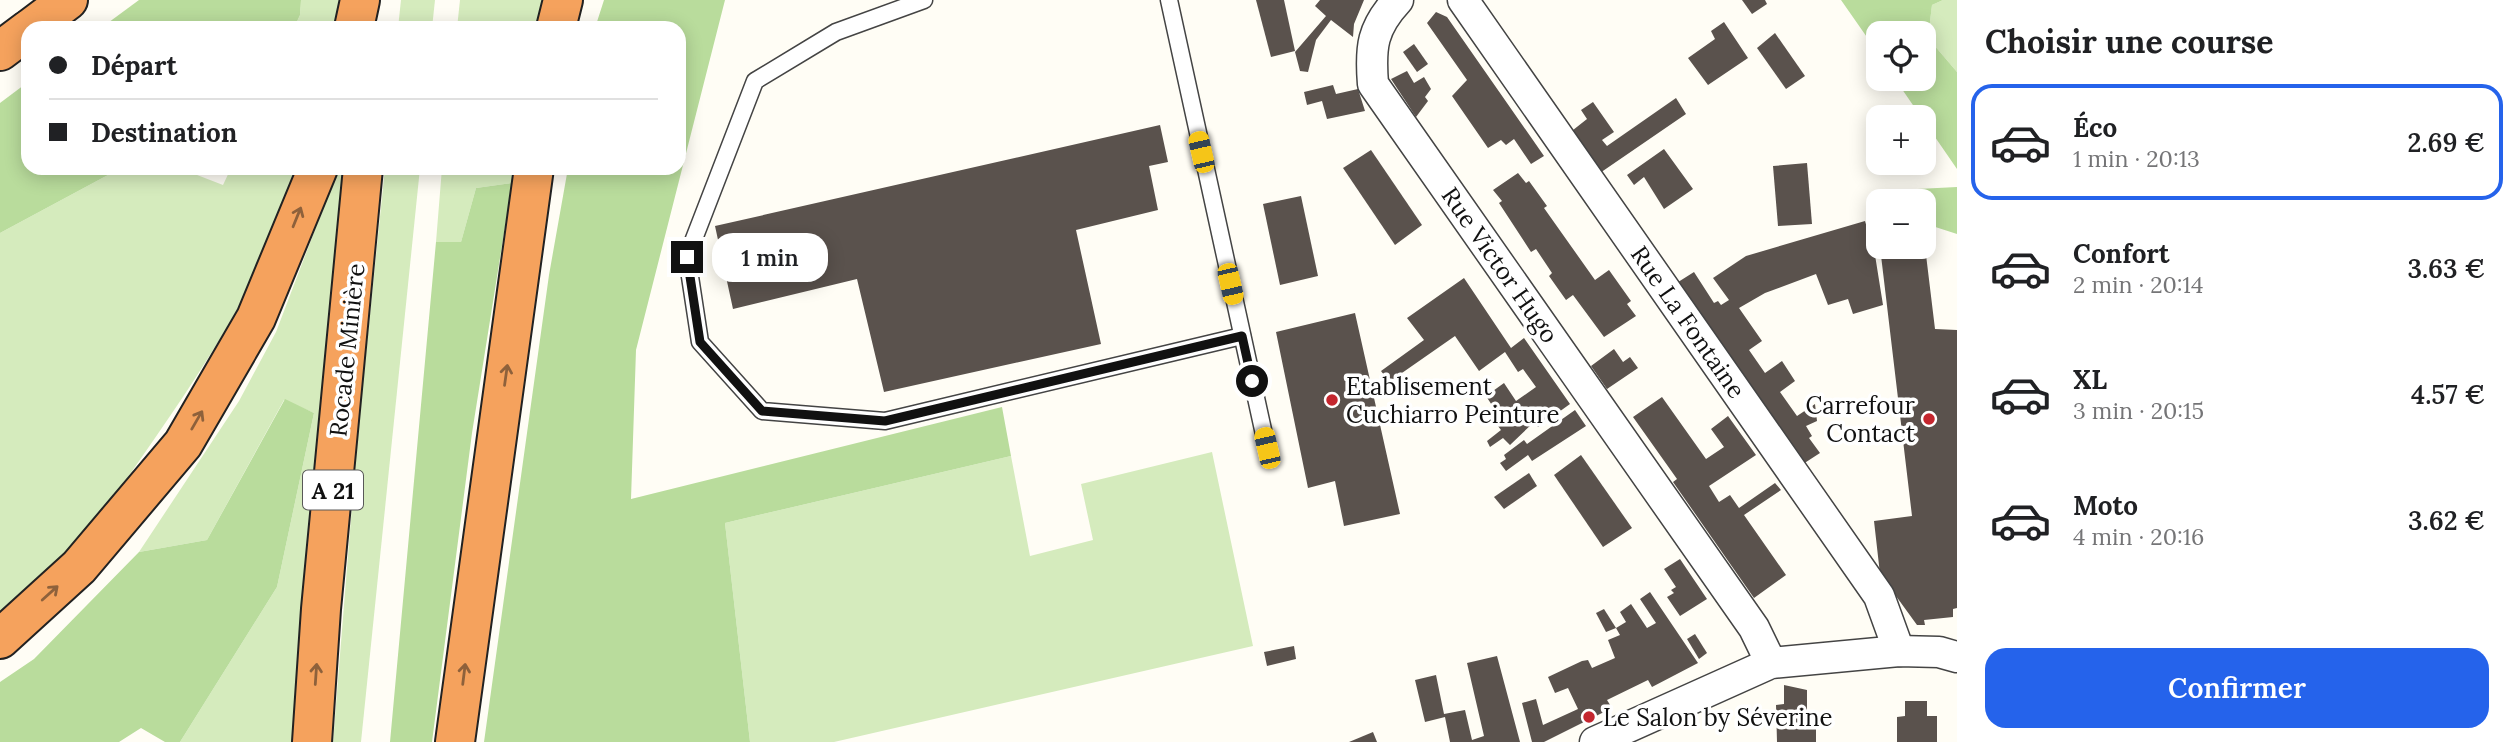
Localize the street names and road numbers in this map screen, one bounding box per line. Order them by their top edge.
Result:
street label: Rue Victor Hugo [1435,181,1565,349]
street label: Rue La Fontaine [1624,240,1752,404]
street label: Rocade Minière [322,262,372,438]
road number: A 21 [303,470,363,510]

